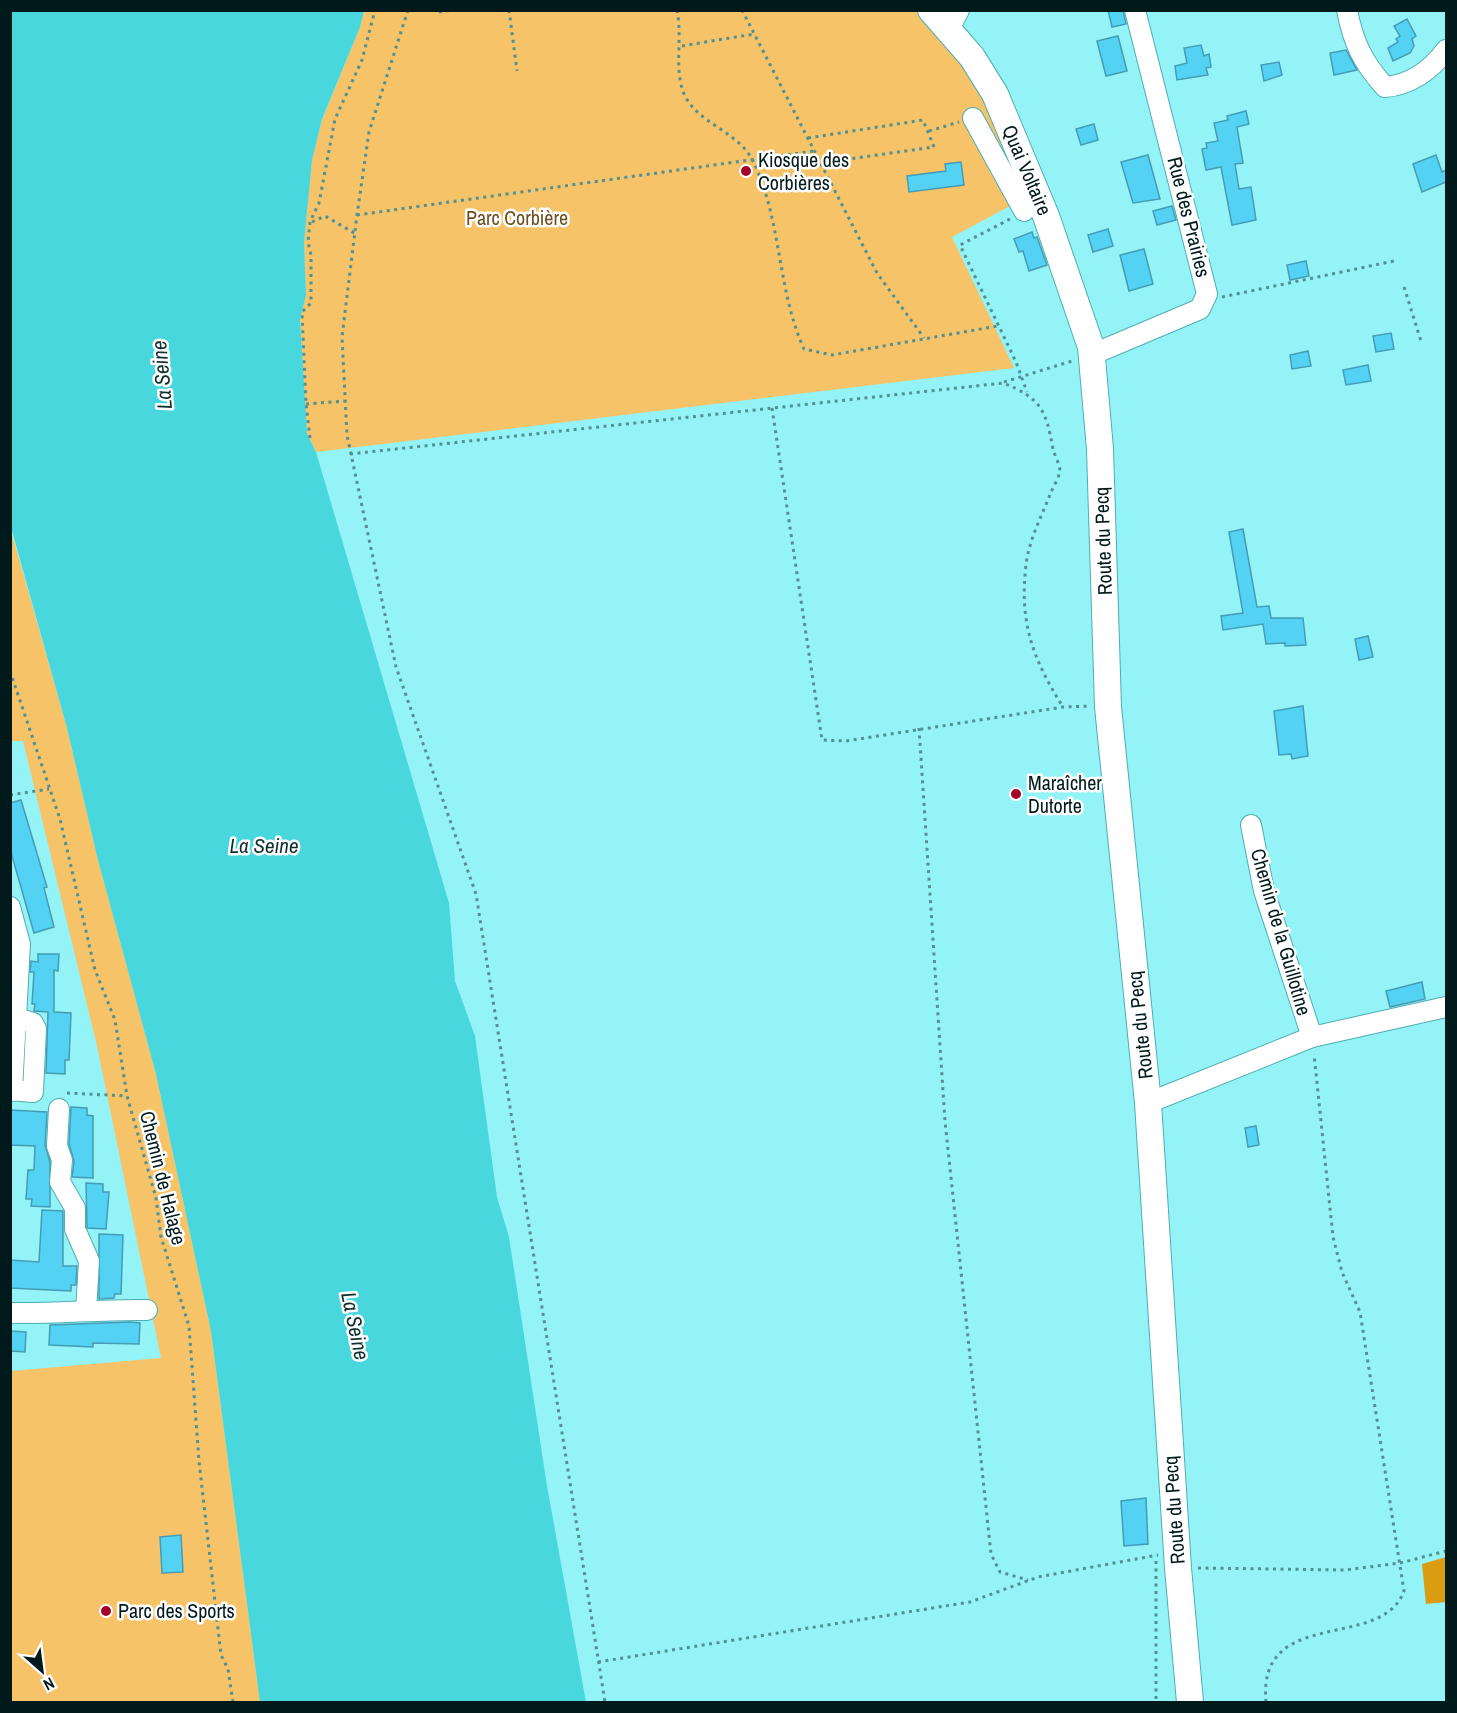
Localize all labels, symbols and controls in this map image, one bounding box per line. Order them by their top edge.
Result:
street label: Quai Voltaire [996,120,1059,219]
place label: Kiosque des Corbières [758,146,849,196]
street label: Rue des Prairies [1162,154,1217,280]
marker: Kiosque des Corbières [739,164,753,178]
park label: Parc Corbière [466,204,568,231]
water label: La Seine [144,339,179,411]
street label: Route du Pecq [1087,486,1118,596]
place label: Maraîcher Dutorte [1028,769,1102,819]
marker: Maraîcher Dutorte [1009,787,1023,801]
water label: La Seine [230,831,298,860]
street label: Chemin de la Guillotine [1245,845,1318,1018]
street label: Route du Pecq [1120,970,1159,1080]
street label: Chemin de Halage [134,1108,193,1247]
water label: La Seine [334,1289,377,1363]
street label: Route du Pecq [1156,1455,1191,1565]
place label: Parc des Sports [118,1597,235,1624]
marker: Parc des Sports [99,1604,113,1618]
north arrow [12,1641,72,1701]
text: N [40,1672,58,1696]

